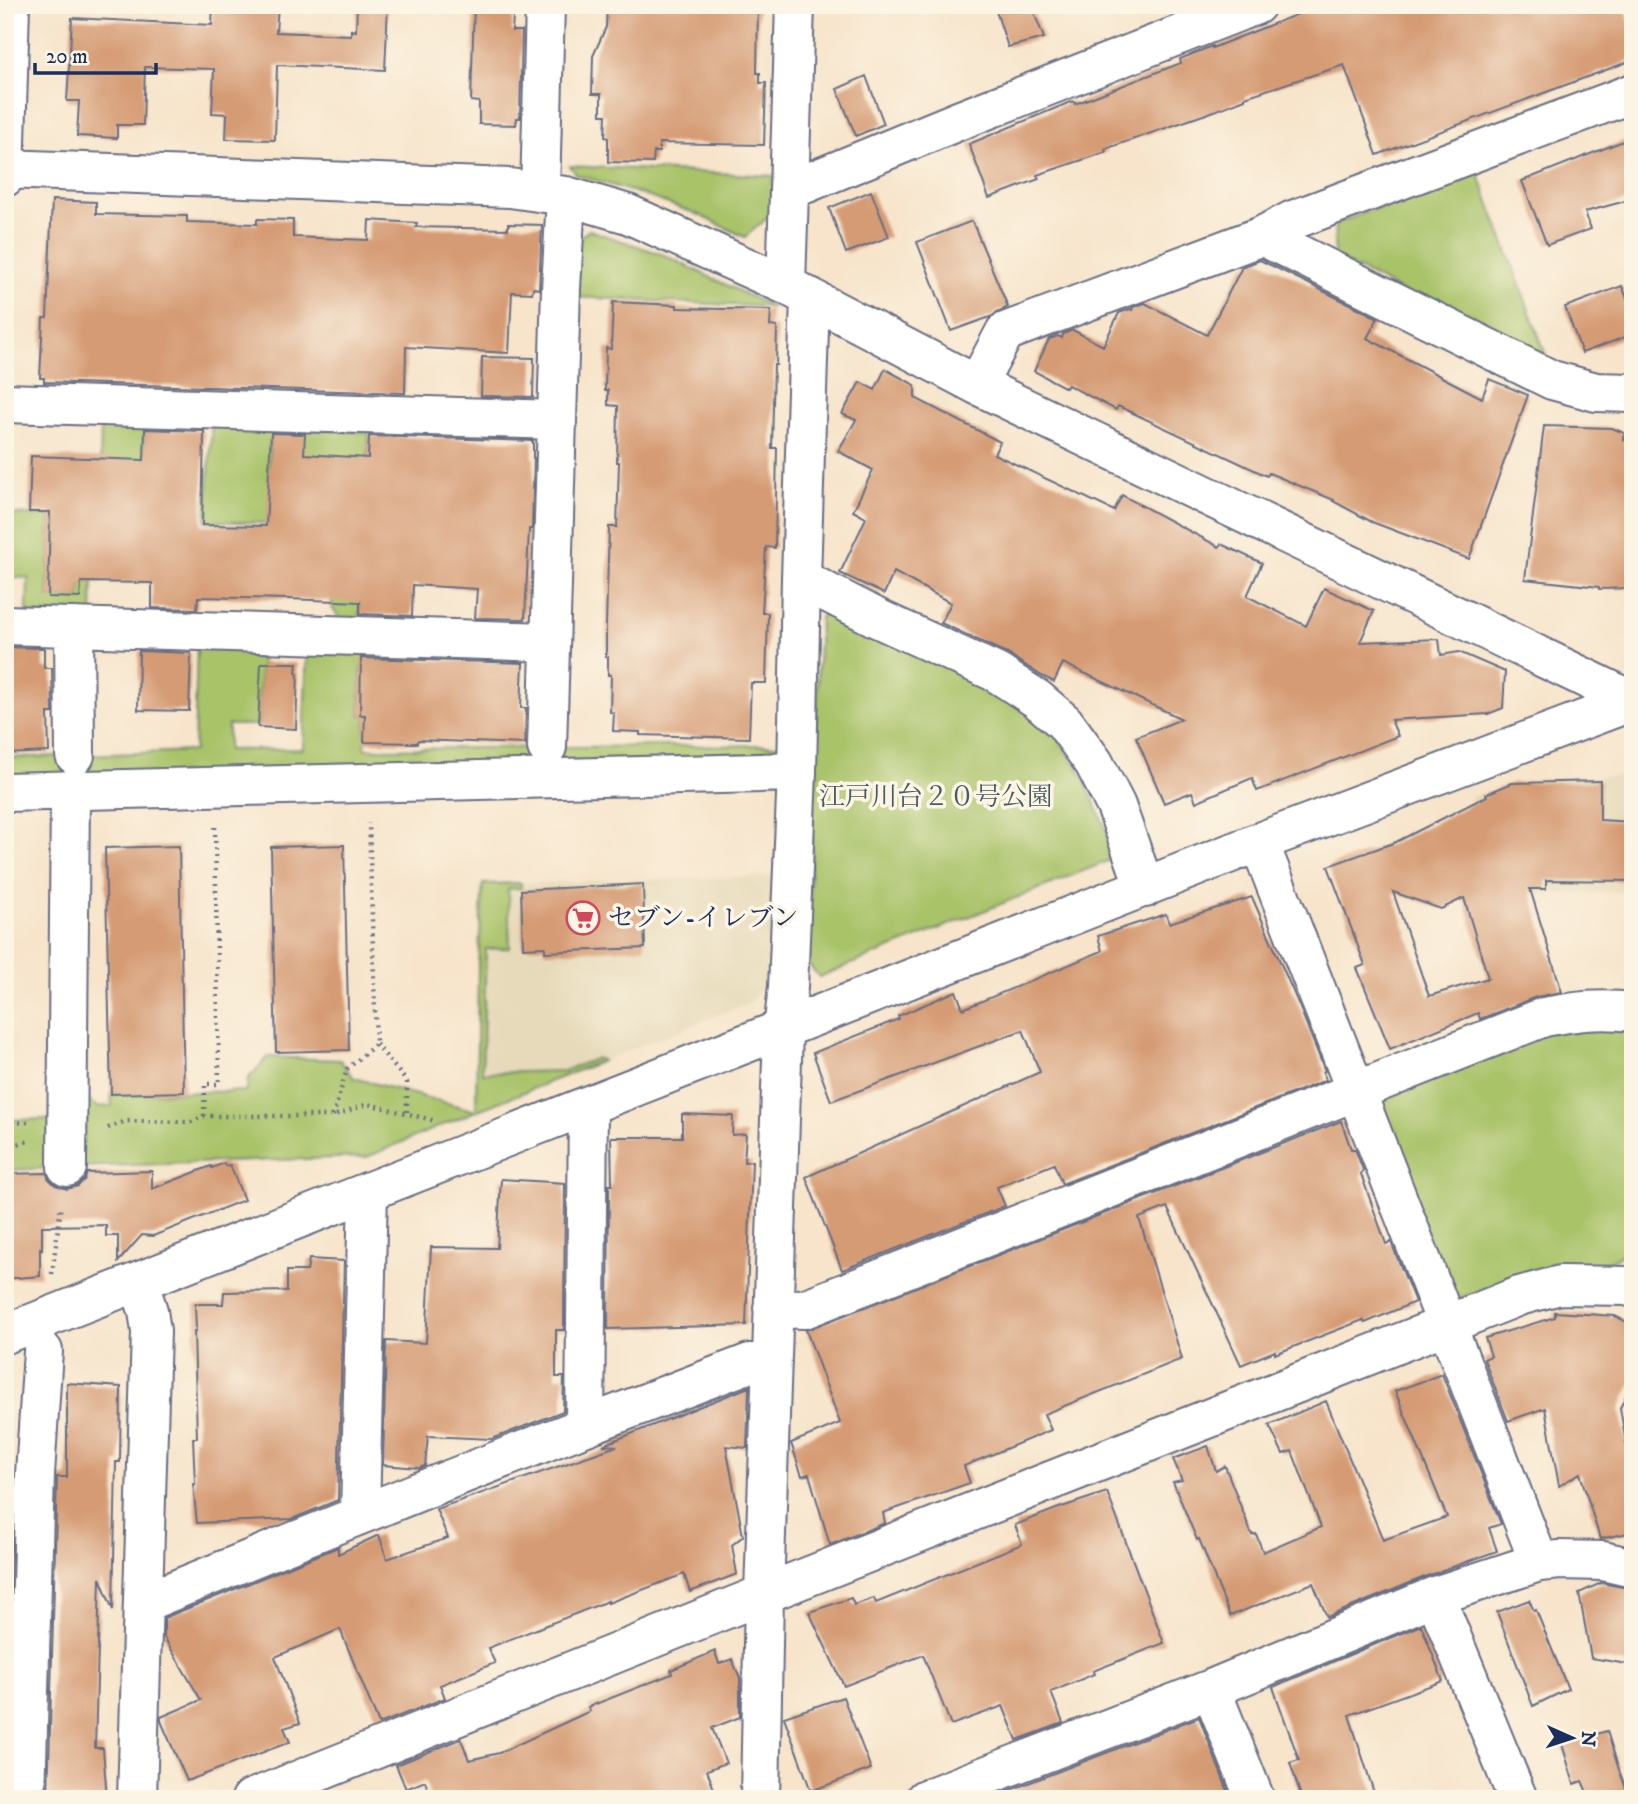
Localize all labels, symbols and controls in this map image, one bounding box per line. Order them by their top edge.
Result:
scale bar [35,32,156,76]
text: 20 m [46,44,88,70]
park label: 江戸川台２０号公園 [819,781,1053,814]
supermarket icon: セブン-イレブン [564,899,602,937]
place label: セブン-イレブン [608,902,798,935]
north arrow [1536,1702,1606,1772]
text: N [1576,1730,1599,1748]

